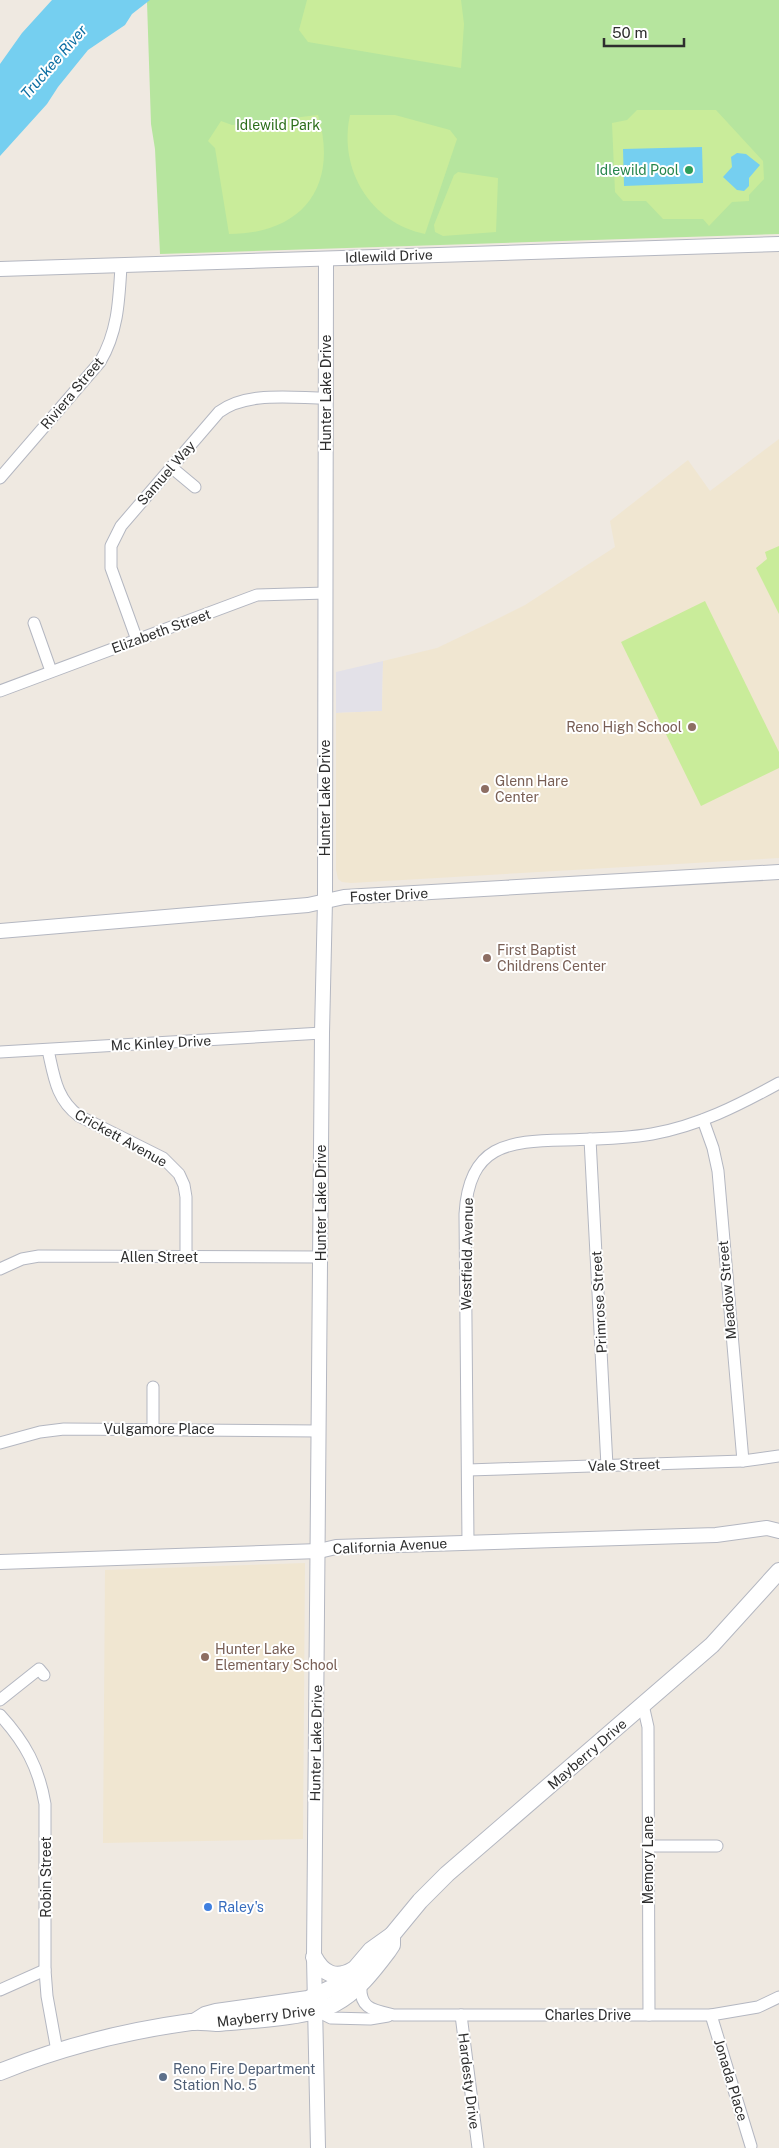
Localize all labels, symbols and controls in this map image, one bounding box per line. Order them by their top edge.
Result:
scale bar [604,15,684,47]
water label: Truckee River [17,21,90,102]
text: 50 m [612,24,647,41]
park label: Idlewild Park [236,117,320,133]
place label: Idlewild Pool [596,162,679,178]
marker: Idlewild Pool [683,164,695,176]
street label: Idlewild Drive [345,246,433,266]
street label: Hunter Lake Drive [318,335,334,451]
street label: Riviera Street [37,354,107,432]
street label: Samuel Way [134,437,199,509]
street label: Elizabeth Street [109,606,213,656]
place label: Reno High School [566,719,682,735]
marker: Reno High School [686,721,698,733]
street label: Hunter Lake Drive [317,740,333,856]
place label: Glenn Hare Center [495,773,568,805]
marker: Glenn Hare Center [479,783,491,795]
street label: Foster Drive [349,885,429,905]
place label: First Baptist Childrens Center [497,942,606,974]
marker: First Baptist Childrens Center [481,952,493,964]
street label: Mc Kinley Drive [110,1032,212,1054]
street label: Crickett Avenue [72,1106,170,1170]
street label: Hunter Lake Drive [313,1145,329,1261]
street label: Westfield Avenue [458,1197,476,1311]
street label: Meadow Street [715,1240,739,1340]
street label: Allen Street [120,1249,198,1265]
street label: Primrose Street [588,1250,610,1354]
street label: Vulgamore Place [103,1421,215,1437]
street label: Vale Street [587,1456,661,1474]
street label: California Avenue [332,1535,448,1557]
place label: Hunter Lake Elementary School [215,1641,338,1673]
marker: Hunter Lake Elementary School [199,1651,211,1663]
street label: Hunter Lake Drive [307,1684,325,1801]
street label: Mayberry Drive [544,1715,630,1793]
street label: Memory Lane [640,1816,656,1904]
street label: Robin Street [38,1836,54,1918]
place label: Raley's [218,1899,264,1915]
marker: Raley's [202,1901,214,1913]
street label: Mayberry Drive [216,2002,316,2030]
street label: Charles Drive [545,2007,631,2023]
street label: Hardesty Drive [455,2032,483,2130]
street label: Jonada Place [711,2037,751,2123]
place label: Reno Fire Department Station No. 5 [173,2061,316,2093]
marker: Reno Fire Department Station No. 5 [157,2071,169,2083]

